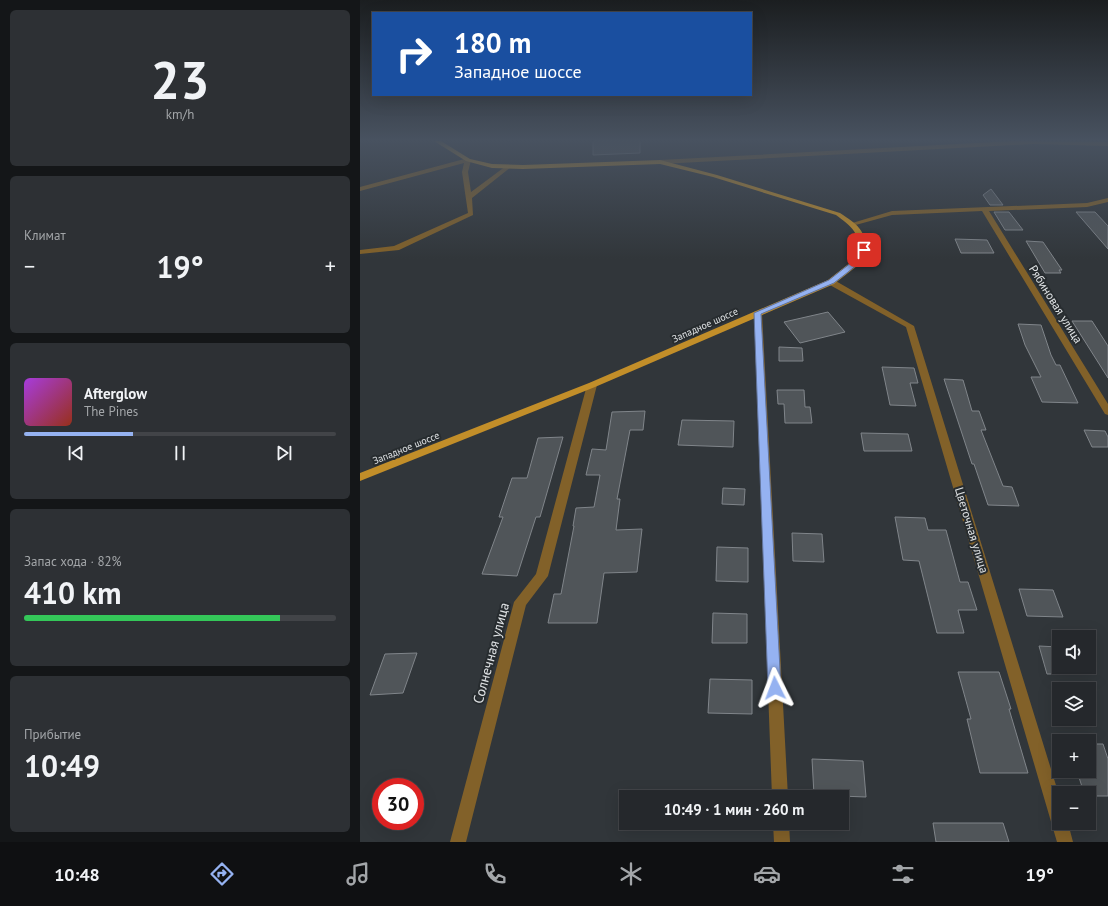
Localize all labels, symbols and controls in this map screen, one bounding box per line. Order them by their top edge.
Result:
text: 180 m [454,24,531,61]
icon: right [388,28,440,80]
text: 23 [151,46,209,113]
text: Западное шоссе [454,60,582,83]
text: km/h [166,106,194,123]
text: Климат [24,227,66,244]
pin [847,233,881,267]
icon: arrive [853,239,875,261]
text: 19° [156,247,204,286]
text: − [24,252,35,280]
text: + [325,252,336,280]
street label: Рябиновая улица [1026,262,1086,346]
street label: Западное шоссе [670,305,740,345]
text: Afterglow [84,384,147,403]
text: The Pines [84,403,138,420]
street label: Западное шоссе [371,429,441,467]
icon: previous [65,442,87,464]
icon: pause [169,442,191,464]
icon: next [273,442,295,464]
street label: Цветочная улица [952,485,992,575]
text: Запас хода · 82% [24,553,122,570]
text: 410 km [24,573,122,612]
street label: Солнечная улица [469,600,513,706]
map controls [1052,630,1096,830]
button: sound [1052,630,1096,674]
position arrow [754,667,796,709]
button: layers [1052,682,1096,726]
text: Прибытие [24,726,81,743]
button: + [1052,734,1096,778]
text: 10:49 [24,746,100,785]
speed limit sign: 30 [372,778,424,830]
button: − [1052,786,1096,830]
text: 10:49 · 1 мин · 260 m [664,800,804,819]
icon: directions [208,860,236,888]
icon: music [344,860,372,888]
icon: phone [481,860,509,888]
icon: climate [617,860,645,888]
icon: car [753,860,781,888]
icon: filters [889,860,917,888]
text: 10:48 [54,863,100,886]
text: 19° [1026,863,1054,886]

